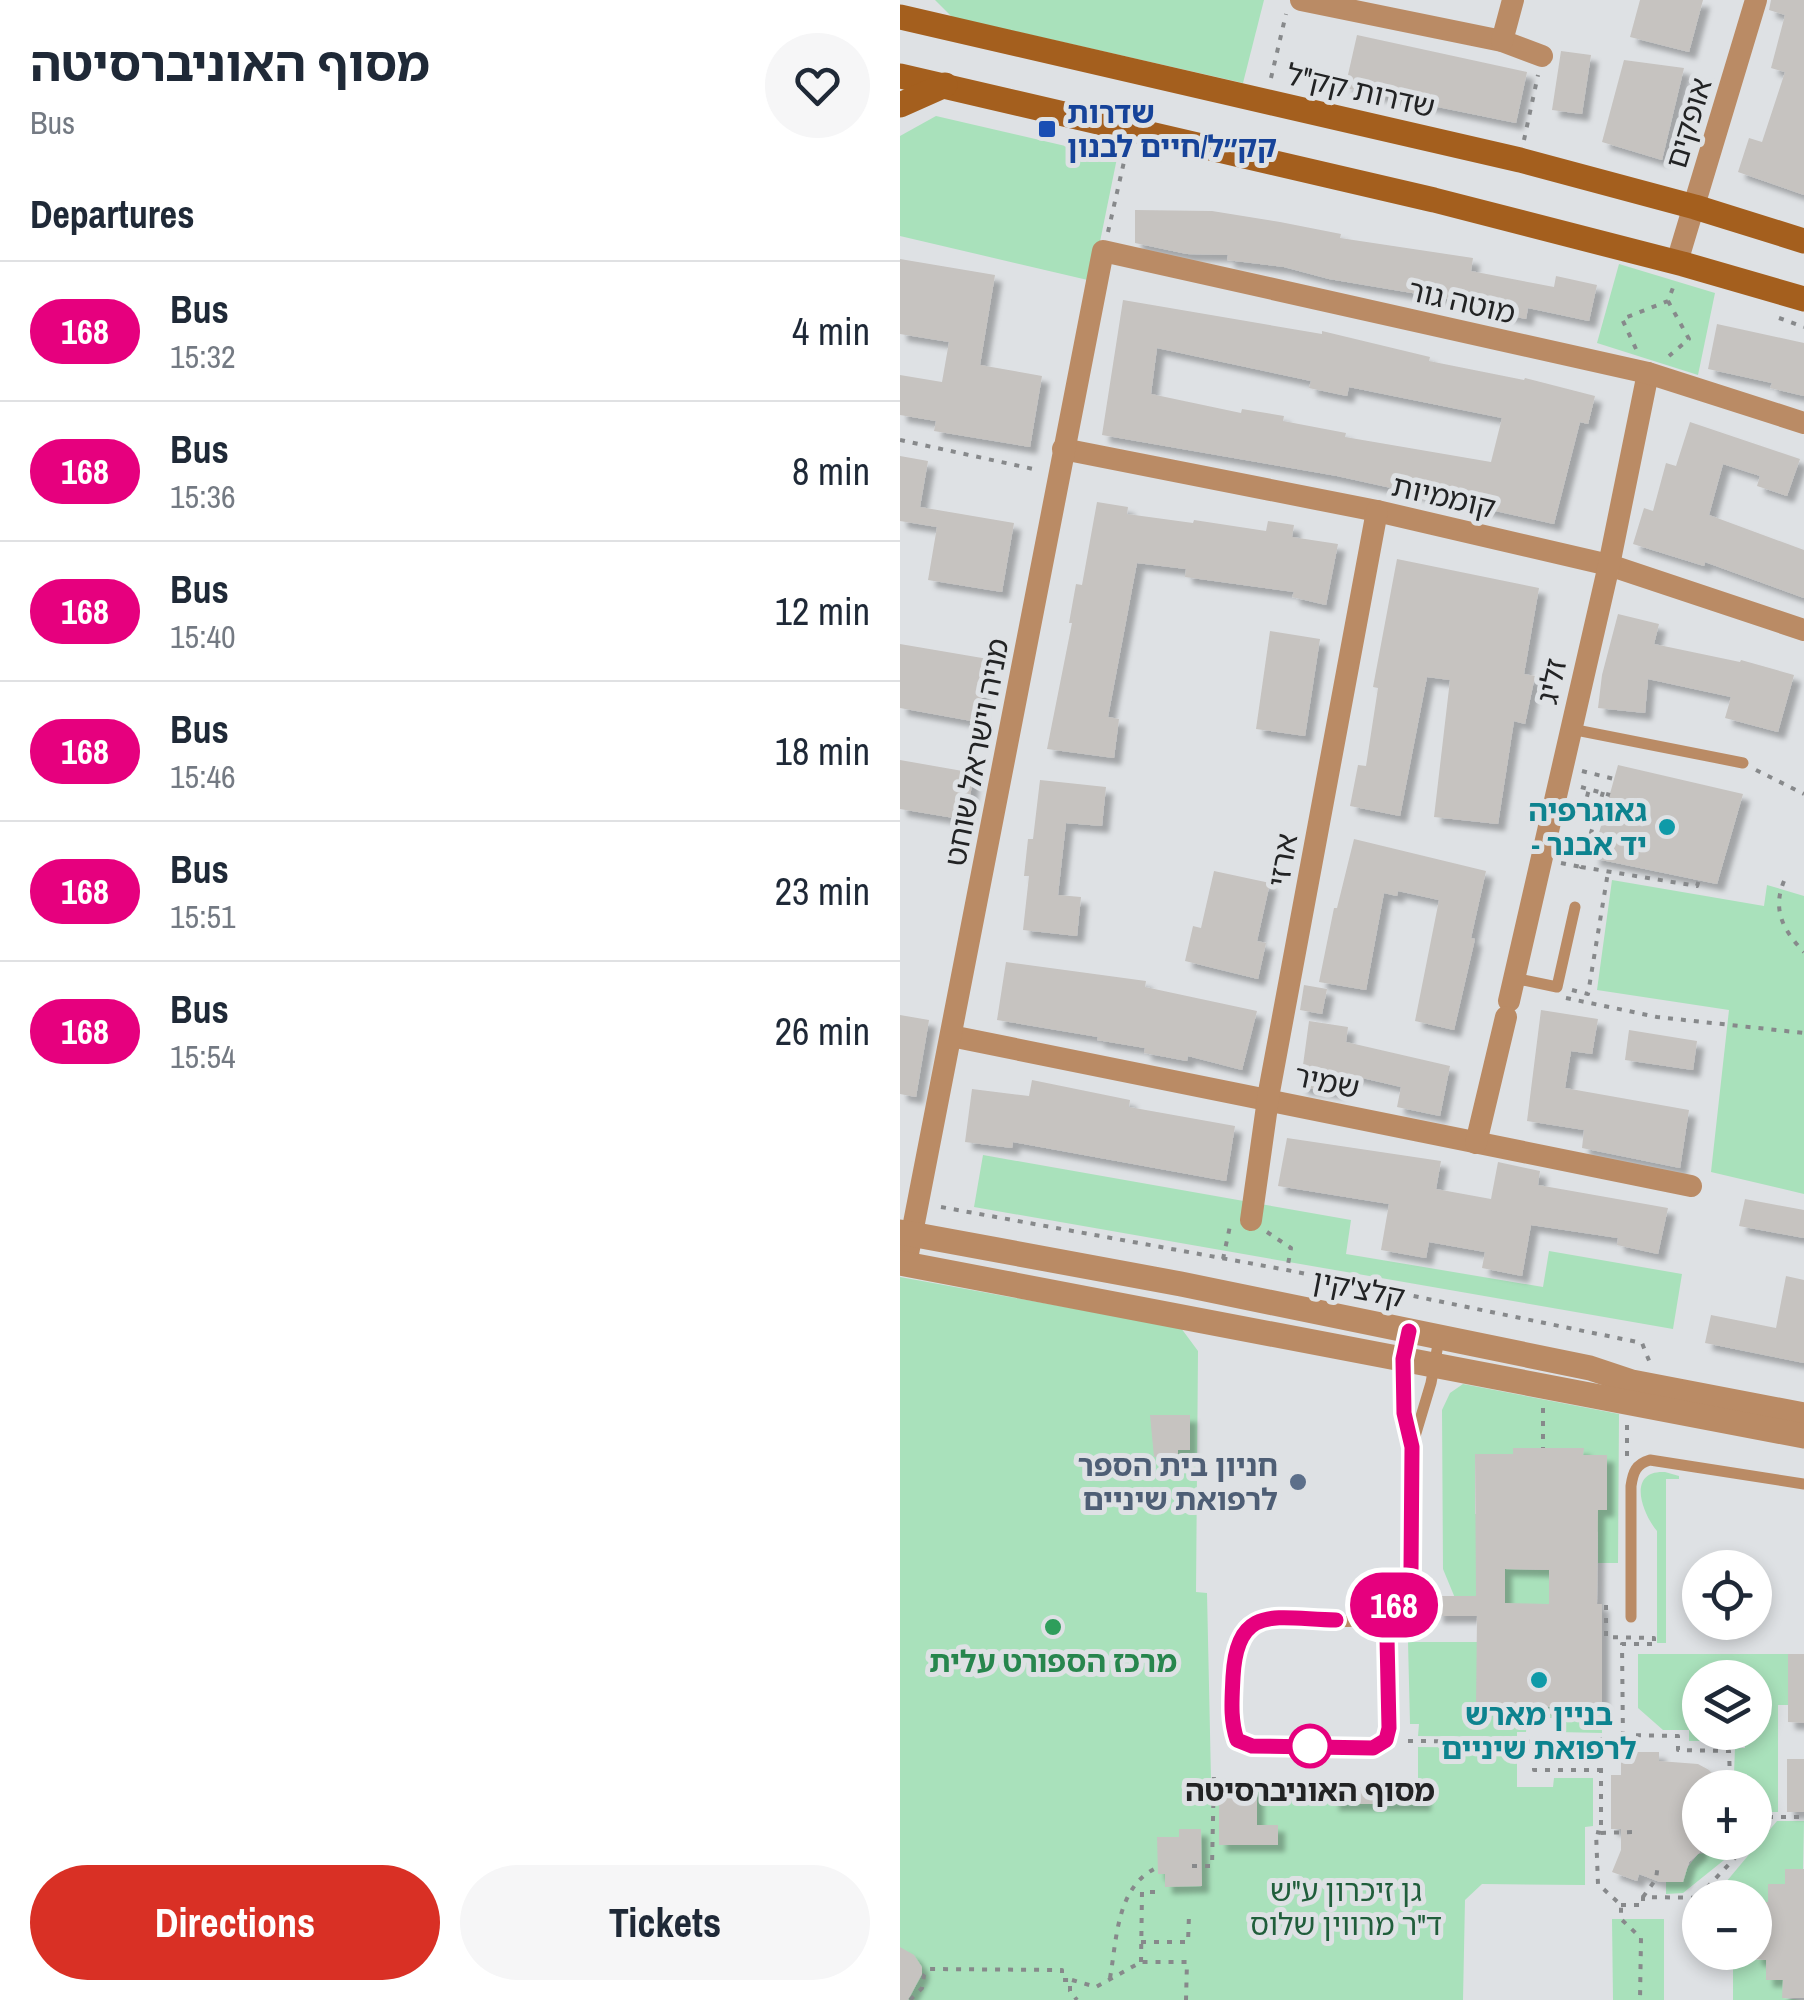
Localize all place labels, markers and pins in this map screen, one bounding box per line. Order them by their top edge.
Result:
place label: שדרות קק״ל/חיים לבנון [1067,92,1277,166]
marker: שדרות קק״ל/חיים לבנון [1036,118,1058,140]
place label: גאוגרפיה - יד אבנר [1528,790,1647,864]
marker: גאוגרפיה - יד אבנר [1656,816,1678,838]
place label: חניון בית הספר לרפואת שיניים [1077,1445,1278,1519]
marker: חניון בית הספר לרפואת שיניים [1287,1471,1309,1493]
marker: מרכז הספורט עלית [1042,1616,1064,1638]
place label: מרכז הספורט עלית [929,1641,1177,1681]
marker: בניין מארש לרפואת שיניים [1528,1669,1550,1691]
place label: בניין מארש לרפואת שיניים [1441,1694,1637,1768]
marker: מסוף האוניברסיטה [1289,1725,1331,1767]
place label: מסוף האוניברסיטה [1185,1770,1435,1810]

